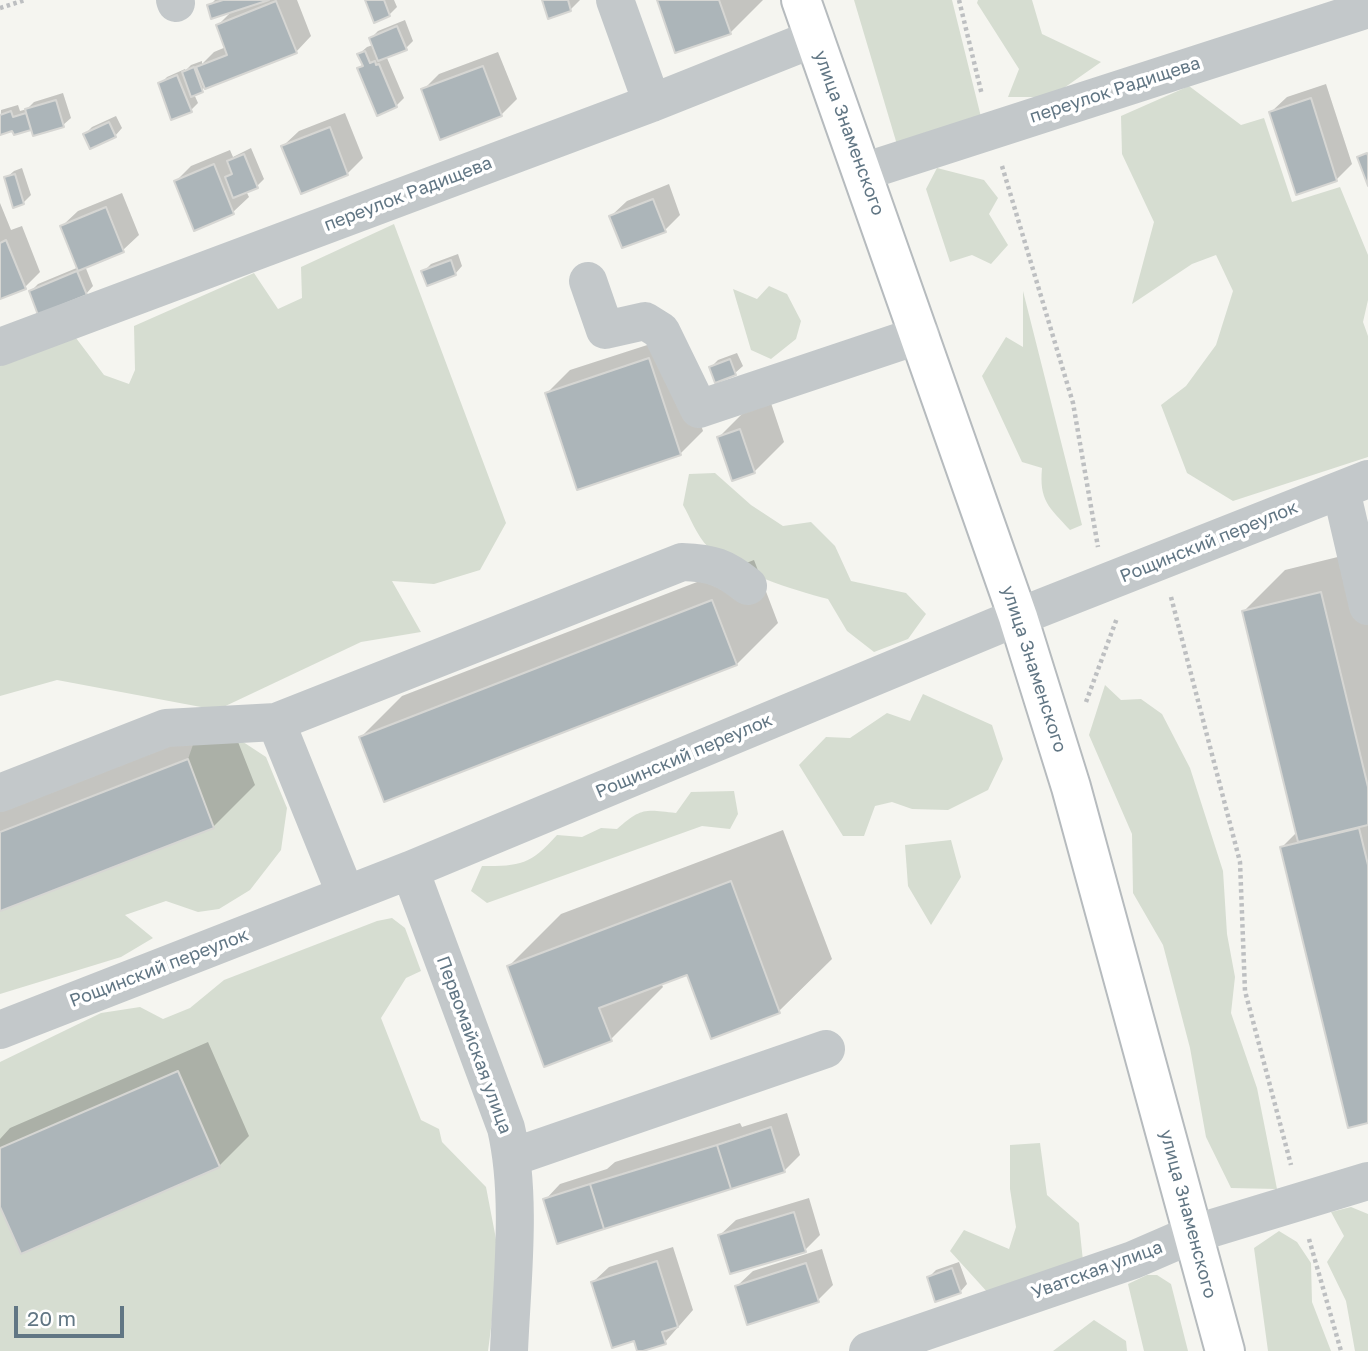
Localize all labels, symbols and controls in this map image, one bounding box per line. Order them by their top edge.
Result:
street label: улица Знаменского [809,48,889,218]
street label: переулок Радищева [1027,52,1203,128]
street label: переулок Радищева [321,152,495,236]
street label: Рощинский переулок [1117,496,1301,588]
street label: улица Знаменского [997,583,1071,755]
street label: Рощинский переулок [592,709,776,803]
street label: Рощинский переулок [66,924,252,1012]
street label: Первомайская улица [432,953,516,1137]
street label: улица Знаменского [1155,1127,1221,1301]
street label: Уватская улица [1029,1236,1165,1304]
scale bar [18,1292,128,1336]
text: 20 m [27,1305,76,1331]

